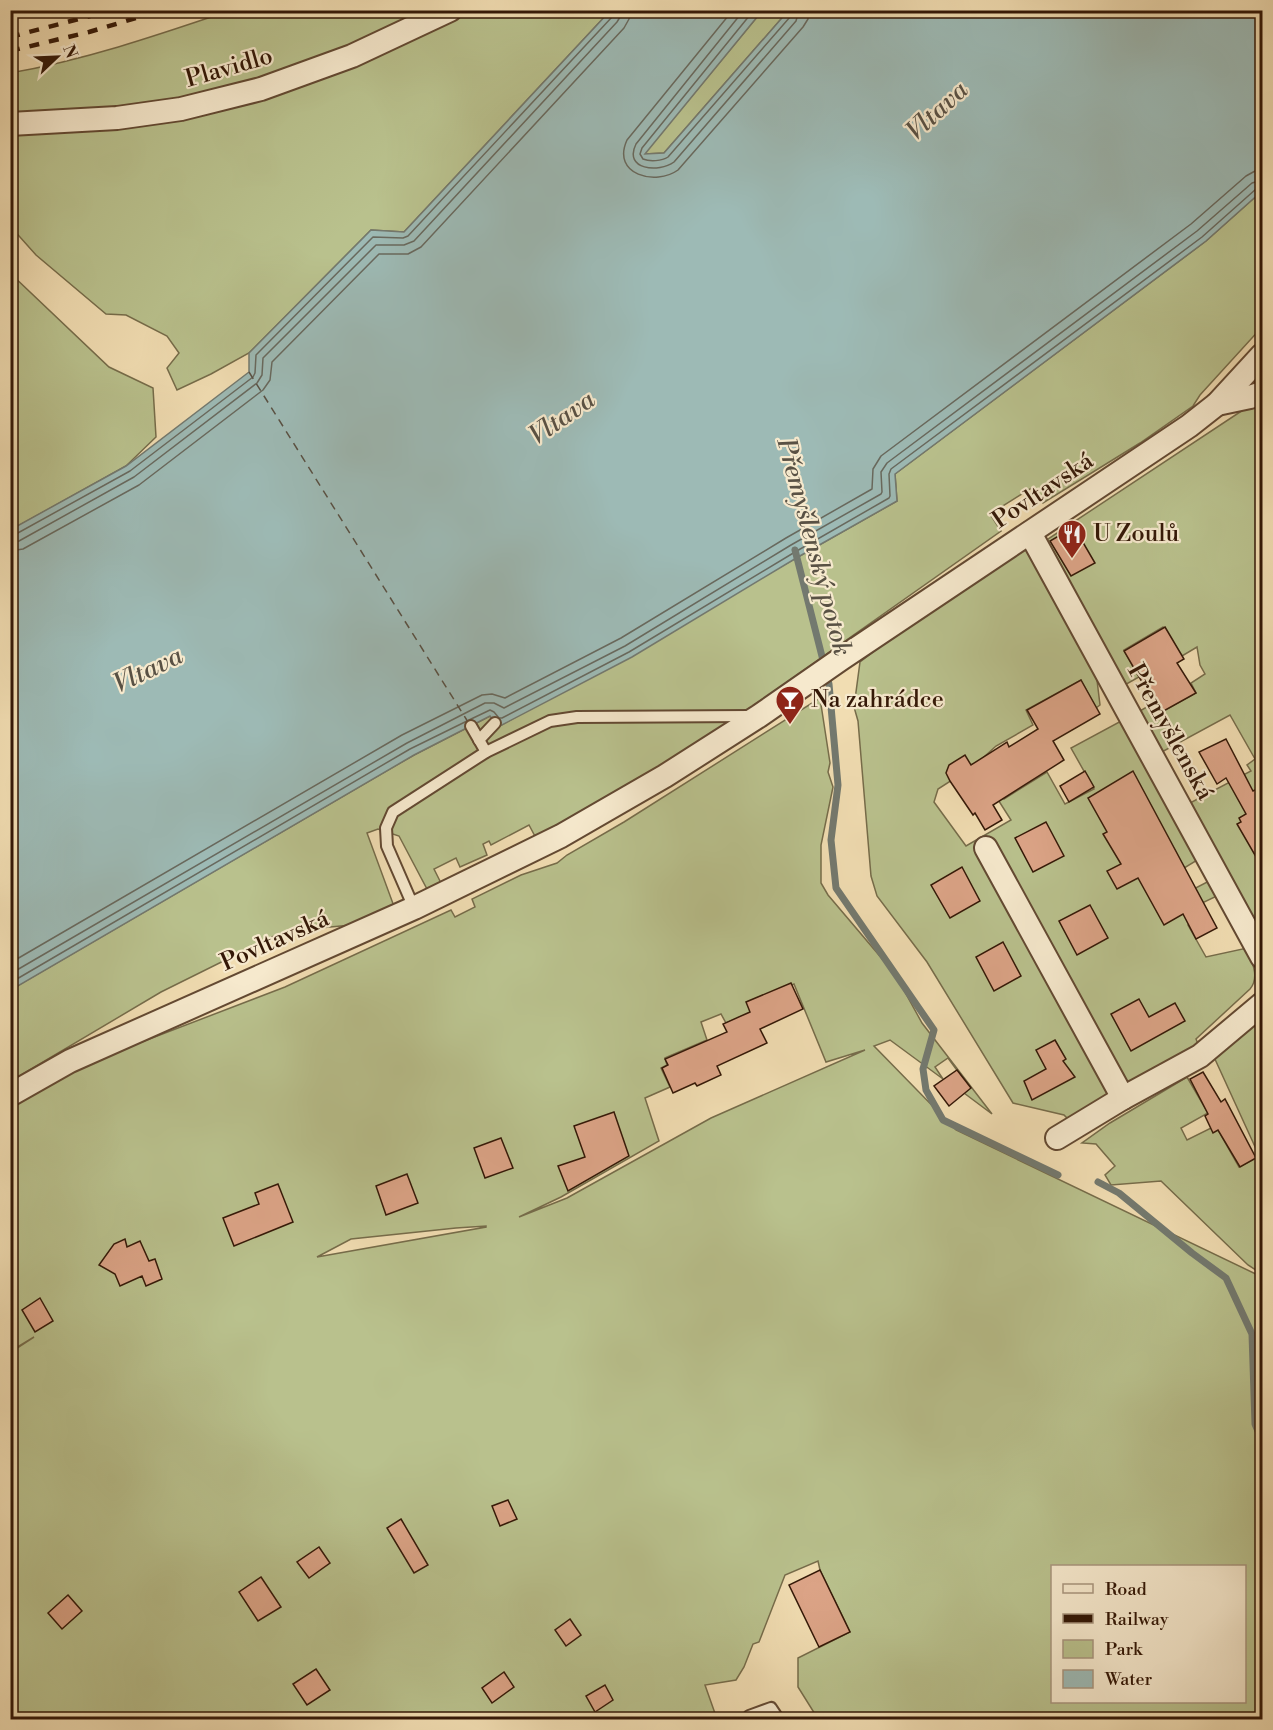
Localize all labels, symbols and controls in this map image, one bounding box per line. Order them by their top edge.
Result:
north arrow [27,27,87,87]
street label: Plavidlo [182,41,276,95]
text: N [58,42,82,62]
water label: Vltava [899,74,975,148]
water label: Vltava [523,384,602,452]
water label: Přemyšlenský potok [769,434,858,659]
street label: Povltavská [987,446,1100,536]
restaurant icon: U Zoulů [1056,518,1088,560]
place label: U Zoulů [1093,519,1180,549]
water label: Vltava [108,639,188,700]
street label: Přemyšlenská [1120,659,1220,806]
bar icon: Na zahrádce [774,684,806,726]
place label: Na zahrádce [811,685,944,715]
street label: Povltavská [216,903,335,978]
legend [1051,1565,1246,1703]
text: Road [1105,1578,1148,1601]
text: Railway [1105,1608,1169,1631]
text: Park [1105,1638,1144,1661]
text: Water [1104,1668,1153,1691]

